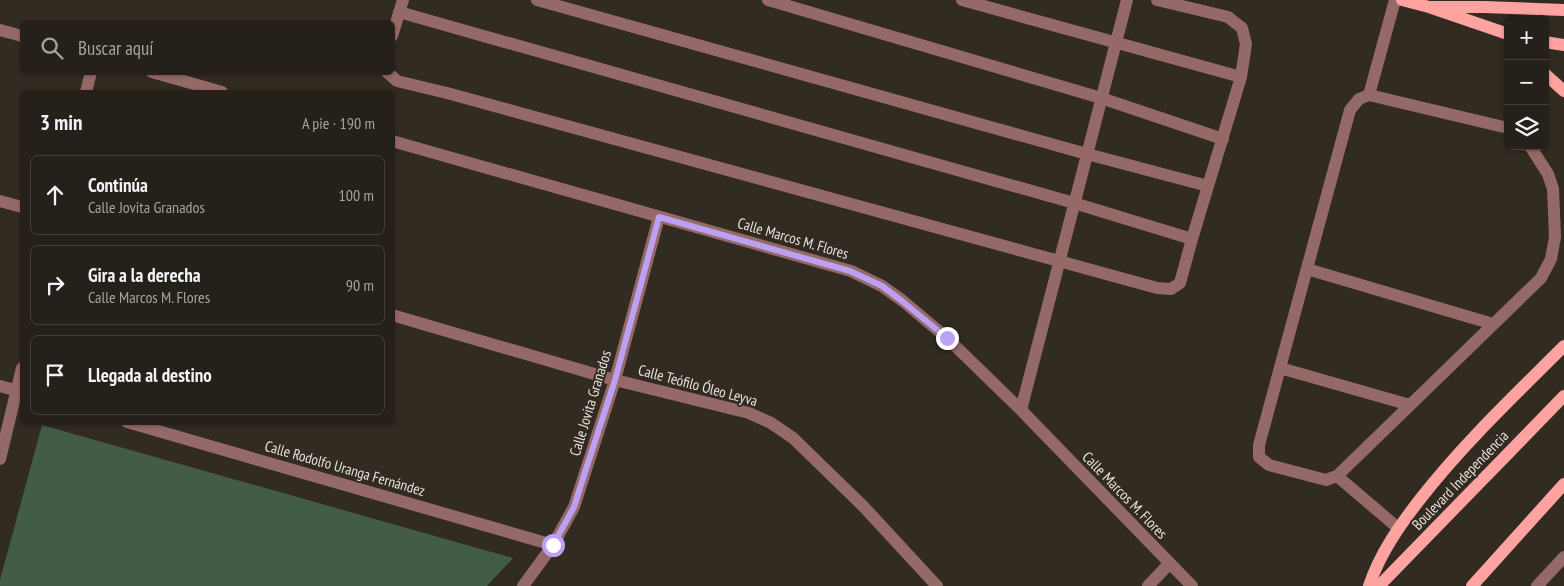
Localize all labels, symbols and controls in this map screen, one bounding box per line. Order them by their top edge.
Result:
map controls [1504,15,1549,150]
button: + [1504,15,1549,60]
search box [20,20,395,75]
icon: search [38,34,66,62]
text: Buscar aquí [78,36,153,60]
button: − [1504,60,1549,105]
button: layers [1504,105,1549,150]
text: 3 min [40,109,82,136]
text: A pie · 190 m [302,113,375,133]
text: Continúa [88,173,148,197]
icon: ahead [41,181,69,209]
text: 100 m [339,185,374,205]
text: Calle Jovita Granados [88,197,205,217]
street label: Calle Marcos M. Flores [735,213,851,263]
text: Gira a la derecha [88,263,201,287]
icon: right [41,271,69,299]
text: 90 m [346,275,374,295]
text: Calle Marcos M. Flores [88,287,210,307]
route end [936,327,959,350]
street label: Calle Jovita Granados [565,348,615,458]
street label: Calle Teófilo Óleo Leyva [636,360,760,410]
icon: arrive [41,361,69,389]
text: Llegada al destino [88,363,212,387]
street label: Boulevard Independencia [1408,426,1512,534]
street label: Calle Rodolfo Uranga Fernández [263,436,427,500]
street label: Calle Marcos M. Flores [1078,447,1172,543]
route start [542,534,565,557]

